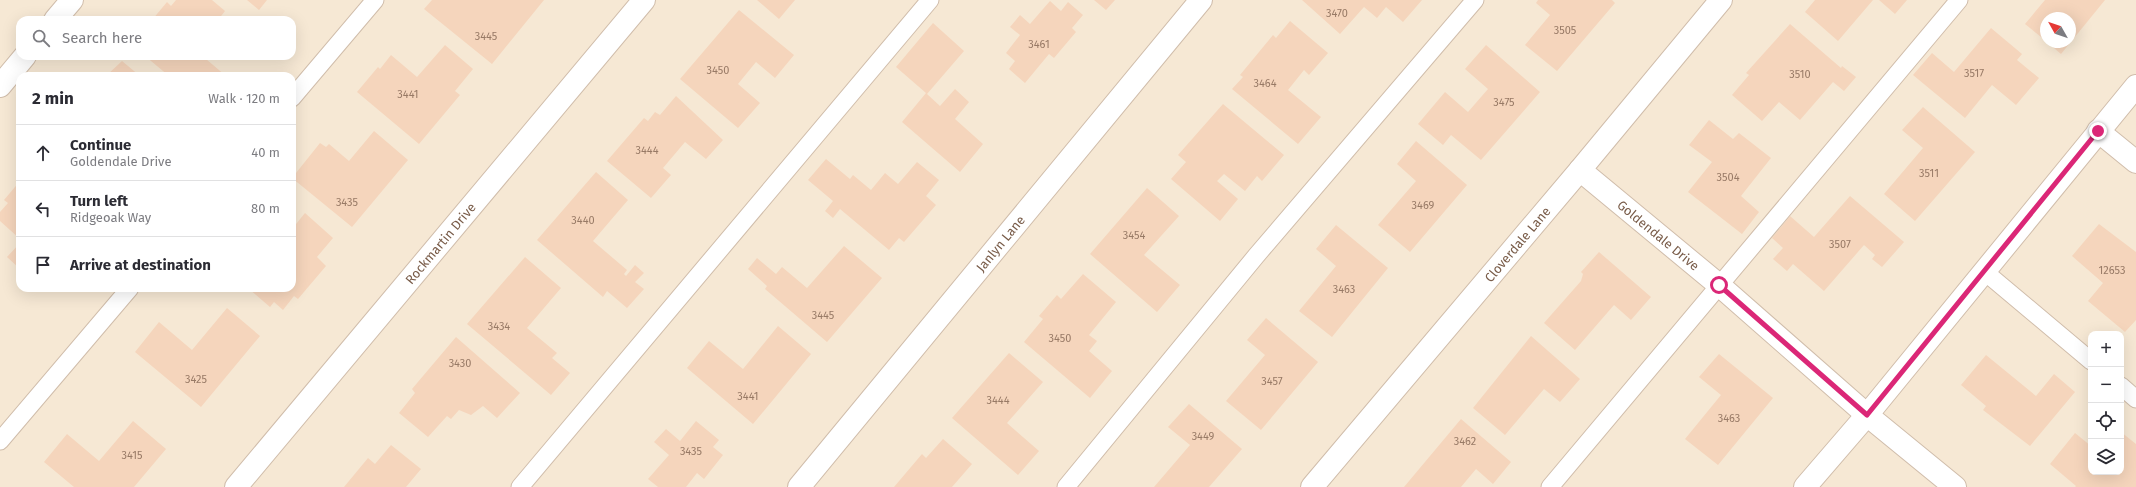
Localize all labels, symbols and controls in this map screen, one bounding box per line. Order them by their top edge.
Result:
house number: 3470 [1326,7,1348,20]
north arrow [2040,12,2076,48]
search box [16,16,296,60]
house number: 3505 [1554,24,1577,37]
icon: search [30,27,52,49]
text: Search here [62,29,142,47]
house number: 3445 [475,30,498,43]
house number: 3461 [1028,38,1050,51]
house number: 3450 [707,64,729,77]
house number: 3517 [1964,67,1984,80]
house number: 3510 [1789,68,1811,81]
house number: 3464 [1253,77,1277,90]
text: 2 min [32,88,74,109]
house number: 3441 [397,88,419,101]
text: Walk · 120 m [208,91,280,106]
house number: 3475 [1493,96,1515,109]
route end [2089,122,2107,140]
text: Continue [70,136,131,154]
icon: ahead [32,142,54,164]
house number: 3444 [636,144,659,157]
text: 40 m [251,145,280,160]
text: Goldendale Drive [70,154,172,169]
house number: 3511 [1919,167,1939,180]
house number: 3504 [1717,171,1740,184]
text: Turn left [70,192,128,210]
house number: 3435 [336,196,359,209]
street label: Goldendale Drive [1614,197,1702,274]
icon: left [32,198,54,220]
house number: 3469 [1412,199,1435,212]
street label: Rockmartin Drive [402,200,479,287]
text: 80 m [251,201,280,216]
street label: Cloverdale Lane [1482,204,1554,285]
text: Ridgeoak Way [70,210,151,225]
street label: Janlyn Lane [973,213,1028,275]
house number: 3440 [571,214,595,227]
house number: 3454 [1123,229,1145,242]
house number: 3507 [1829,238,1851,251]
icon: arrive [32,254,54,276]
text: Arrive at destination [70,256,211,274]
house number: 12653 [2099,264,2125,277]
route start [1710,276,1728,294]
house number: 3463 [1333,283,1355,296]
house number: 3445 [812,309,835,322]
house number: 3434 [488,320,510,333]
map controls [2088,331,2124,475]
button: + [2088,331,2124,367]
house number: 3450 [1049,332,1071,345]
house number: 3430 [449,357,471,370]
button: − [2088,367,2124,403]
house number: 3425 [185,373,207,386]
house number: 3457 [1261,375,1283,388]
house number: 3441 [737,390,759,403]
house number: 3444 [987,394,1010,407]
button: locate [2088,403,2124,439]
house number: 3463 [1718,412,1740,425]
house number: 3449 [1192,430,1215,443]
house number: 3462 [1454,435,1476,448]
button: layers [2088,439,2124,475]
house number: 3435 [680,445,703,458]
house number: 3415 [122,449,143,462]

